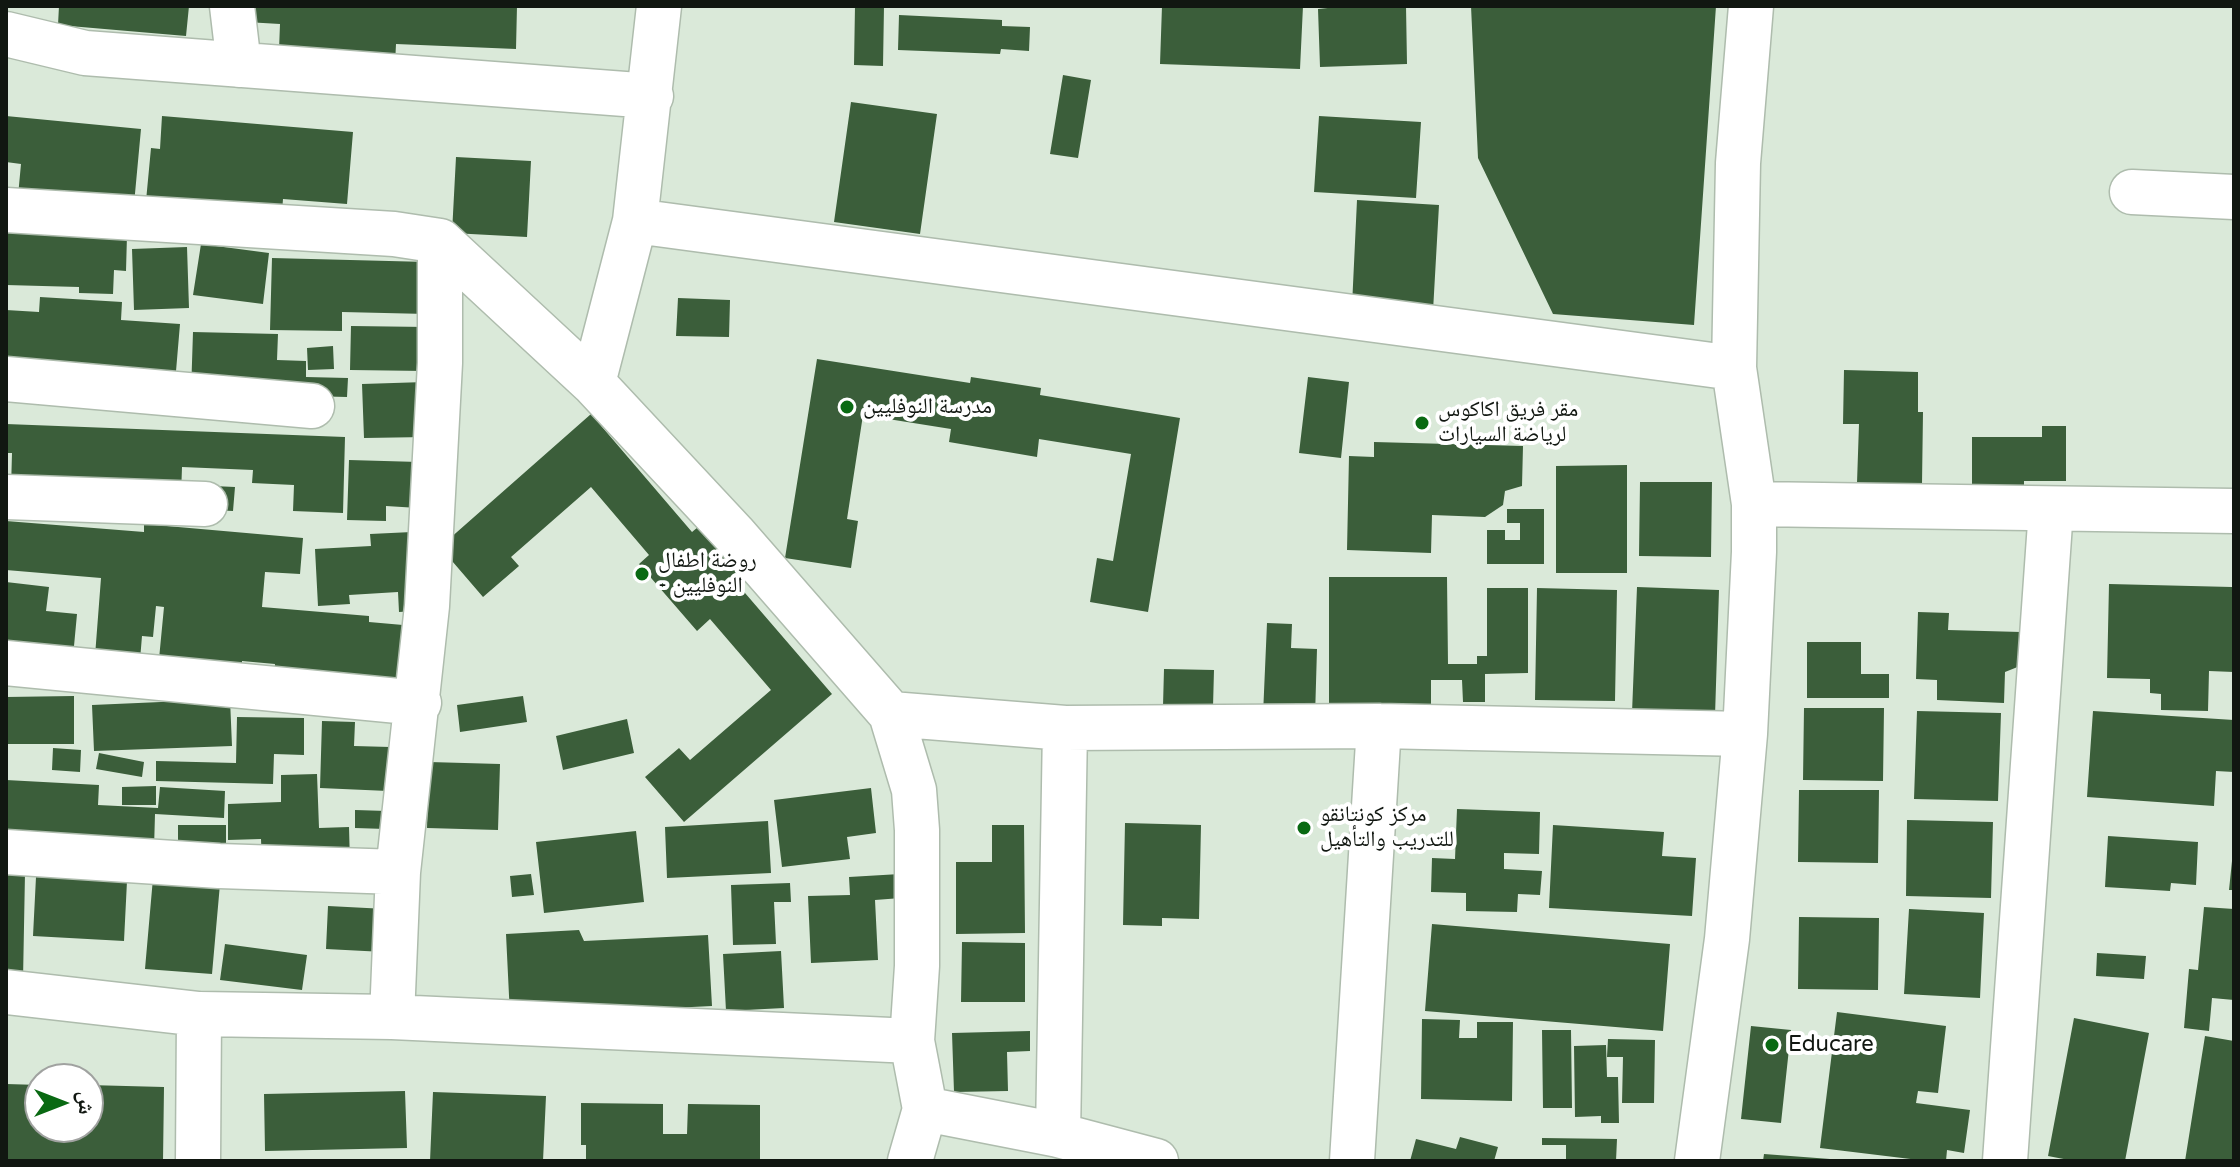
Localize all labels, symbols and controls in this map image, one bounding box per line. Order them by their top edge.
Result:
place label: مدرسة النوفليين [863,394,992,420]
place label: مقر فريق اكاكوس لرياضة السيارات [1438,397,1578,448]
marker: مدرسة النوفليين [838,398,856,416]
marker: مقر فريق اكاكوس لرياضة السيارات [1413,414,1431,432]
place label: روضة اطفال - النوفليين [658,548,757,600]
marker: روضة اطفال - النوفليين [633,565,651,583]
place label: مركز كونتانقو للتدريب والتأهيل [1320,802,1454,854]
marker: مركز كونتانقو للتدريب والتأهيل [1295,819,1313,837]
place label: Educare [1788,1032,1874,1058]
marker: Educare [1763,1036,1781,1054]
north arrow [24,1063,104,1143]
text: ش [73,1091,99,1115]

